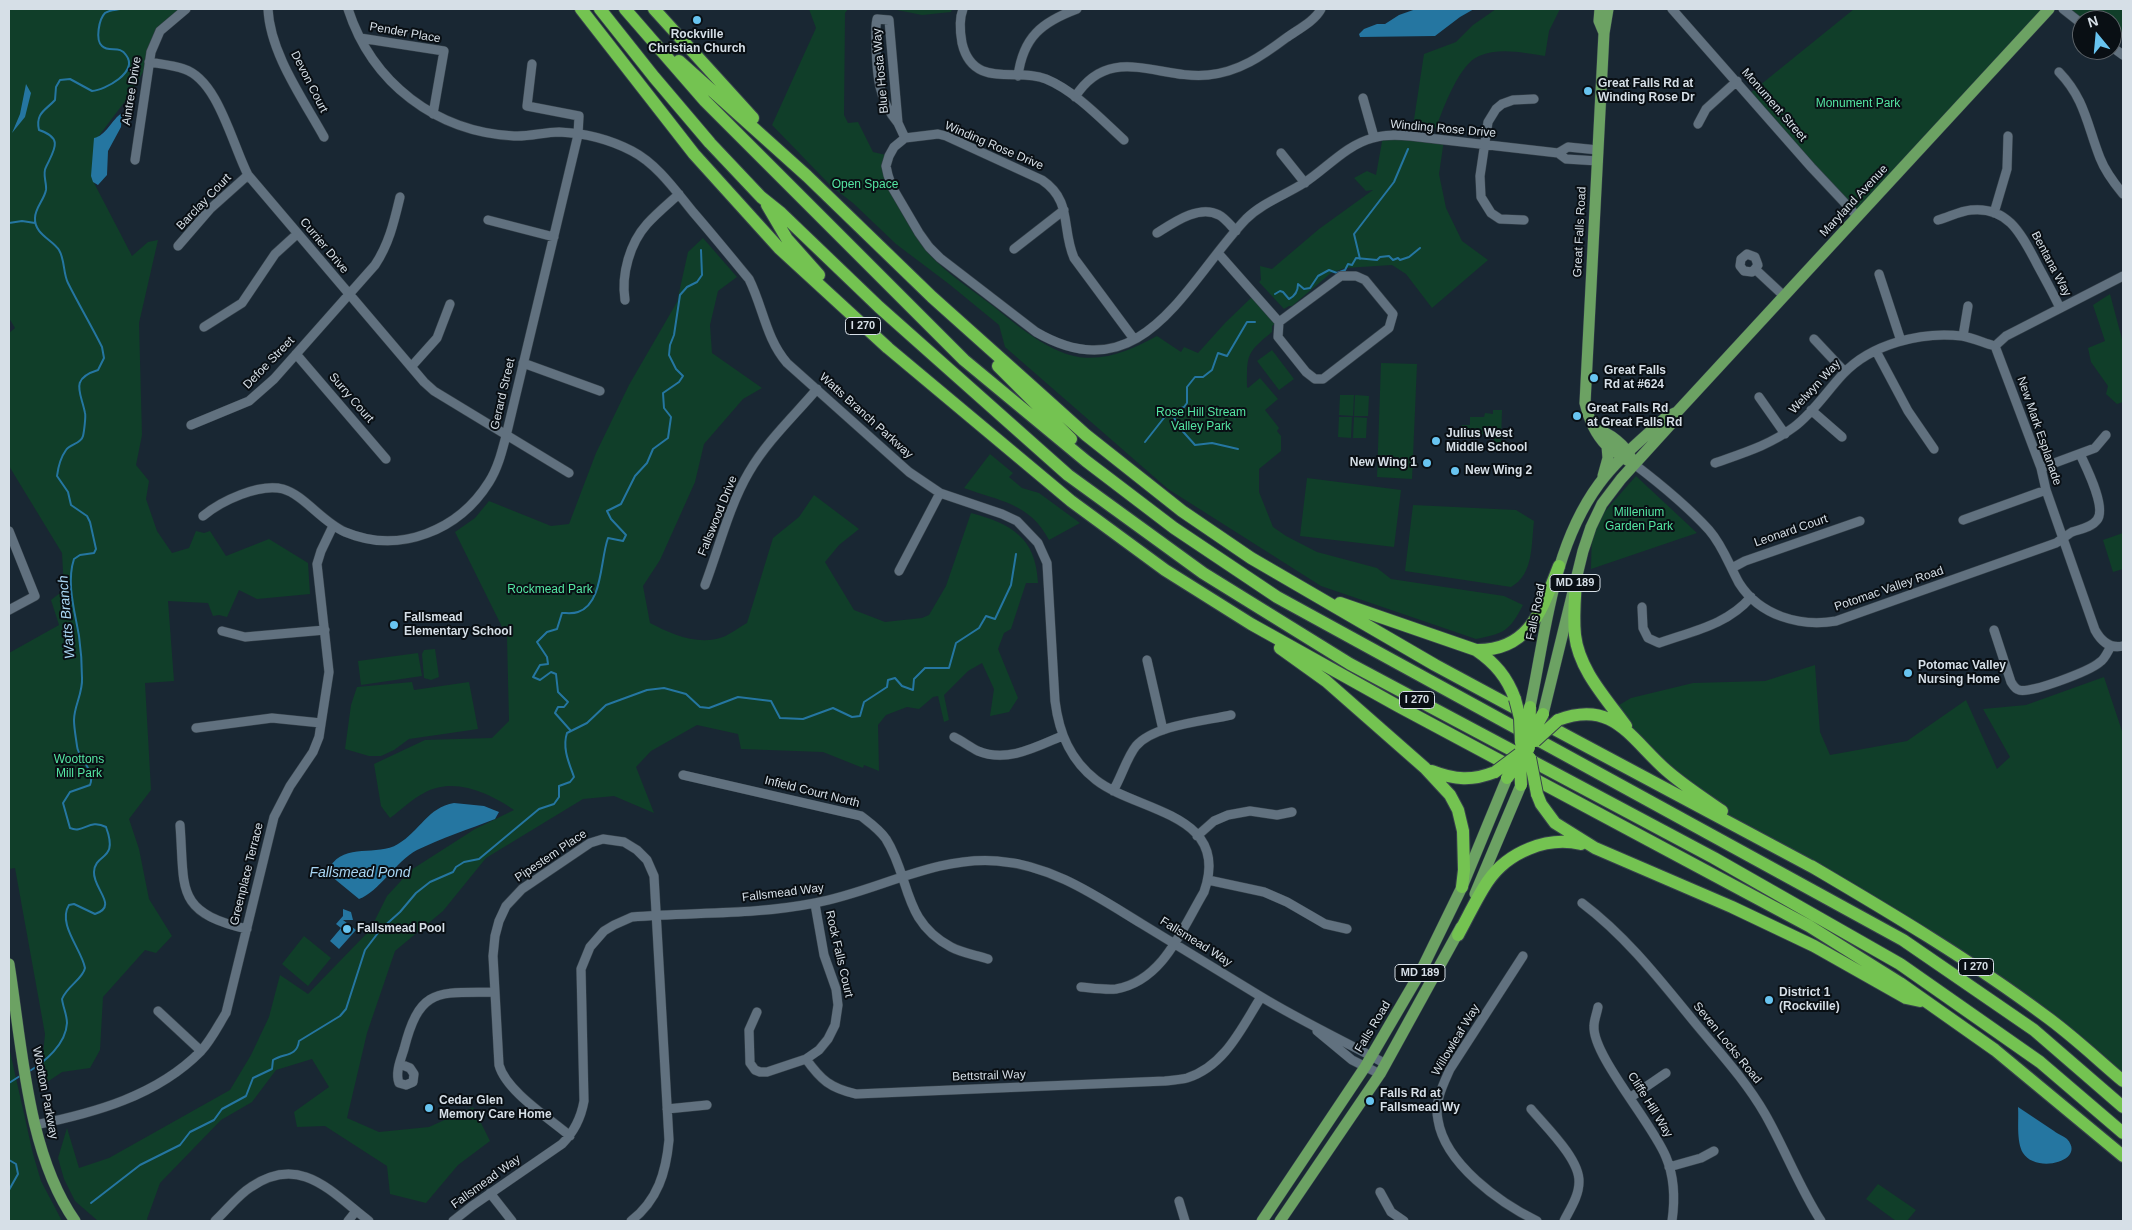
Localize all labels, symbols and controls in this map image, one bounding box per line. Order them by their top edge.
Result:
north arrow [2072,10,2122,60]
text: N [2086,12,2100,31]
marker: Rockville Christian Church [691,14,703,26]
street label: Pender Place [368,20,442,46]
place label: Rockville Christian Church [648,28,746,56]
street label: Blue Hosta Way [870,28,892,114]
street label: Devon Court [287,49,331,115]
street label: Aintree Drive [119,56,145,126]
street label: Monument Street [1738,66,1810,144]
place label: Great Falls Rd at Winding Rose Dr [1598,77,1695,105]
marker: Great Falls Rd at Winding Rose Dr [1582,85,1594,97]
park label: Monument Park [1816,97,1900,111]
street label: Winding Rose Drive [1390,117,1496,141]
street label: Winding Rose Drive [942,119,1046,173]
street label: Maryland Avenue [1817,162,1891,240]
street label: Barclay Court [174,171,234,233]
park label: Open Space [832,178,898,192]
street label: Great Falls Road [1570,186,1590,278]
street label: Currier Drive [297,215,351,277]
street label: Bentana Way [2028,229,2074,299]
road number: I 270 [846,318,880,334]
street label: Defoe Street [240,334,298,392]
street label: Gerard Street [488,357,518,431]
street label: Welwyn Way [1786,357,1844,417]
place label: Great Falls Rd at #624 [1604,364,1666,392]
street label: Surry Court [325,370,377,426]
street label: Watts Branch Parkway [816,370,916,462]
marker: Great Falls Rd at #624 [1588,372,1600,384]
street label: New Mark Esplanade [2014,375,2064,487]
place label: Great Falls Rd at Great Falls Rd [1587,402,1682,430]
park label: Rose Hill Stream Valley Park [1156,406,1246,434]
marker: Great Falls Rd at Great Falls Rd [1571,410,1583,422]
place label: Julius West Middle School [1446,427,1527,455]
marker: Julius West Middle School [1430,435,1442,447]
place label: New Wing 1 [1350,456,1417,470]
marker: New Wing 1 [1421,457,1433,469]
place label: New Wing 2 [1465,464,1532,478]
marker: New Wing 2 [1449,465,1461,477]
street label: Fallswood Drive [695,474,741,558]
park label: Millenium Garden Park [1605,506,1673,534]
street label: Leonard Court [1752,512,1830,550]
street label: Potomac Valley Road [1833,564,1945,614]
road number: MD 189 [1550,574,1600,592]
water label: Watts Branch [55,575,79,659]
street label: Falls Road [1523,582,1549,642]
park label: Rockmead Park [507,583,593,597]
place label: Fallsmead Elementary School [404,611,512,639]
marker: Fallsmead Elementary School [388,619,400,631]
place label: Potomac Valley Nursing Home [1918,659,2006,687]
marker: Potomac Valley Nursing Home [1902,667,1914,679]
road number: I 270 [1400,692,1434,708]
park label: Woottons Mill Park [54,753,104,781]
street label: Infield Court North [763,773,861,811]
street label: Greenplace Terrace [227,821,267,927]
street label: Pipestem Place [512,827,590,885]
water label: Fallsmead Pond [309,865,411,881]
street label: Fallsmead Way [741,881,825,905]
street label: Rock Falls Court [822,909,856,999]
street label: Fallsmead Way [1157,914,1235,970]
place label: Fallsmead Pool [357,922,445,936]
marker: Fallsmead Pool [341,923,353,935]
road number: I 270 [1958,959,1994,976]
road number: MD 189 [1395,964,1445,981]
place label: District 1 (Rockville) [1779,986,1840,1014]
marker: District 1 (Rockville) [1763,994,1775,1006]
street label: Falls Road [1352,999,1394,1055]
street label: Seven Locks Road [1690,999,1764,1087]
street label: Willowleaf Way [1429,1002,1483,1078]
street label: Wootton Parkway [29,1046,61,1140]
street label: Bettstrail Way [952,1068,1026,1084]
street label: Cliffe Hill Way [1624,1070,1676,1140]
place label: Falls Rd at Fallsmead Wy [1380,1087,1460,1115]
place label: Cedar Glen Memory Care Home [439,1094,552,1122]
marker: Falls Rd at Fallsmead Wy [1364,1095,1376,1107]
marker: Cedar Glen Memory Care Home [423,1102,435,1114]
street label: Fallsmead Way [449,1152,523,1212]

